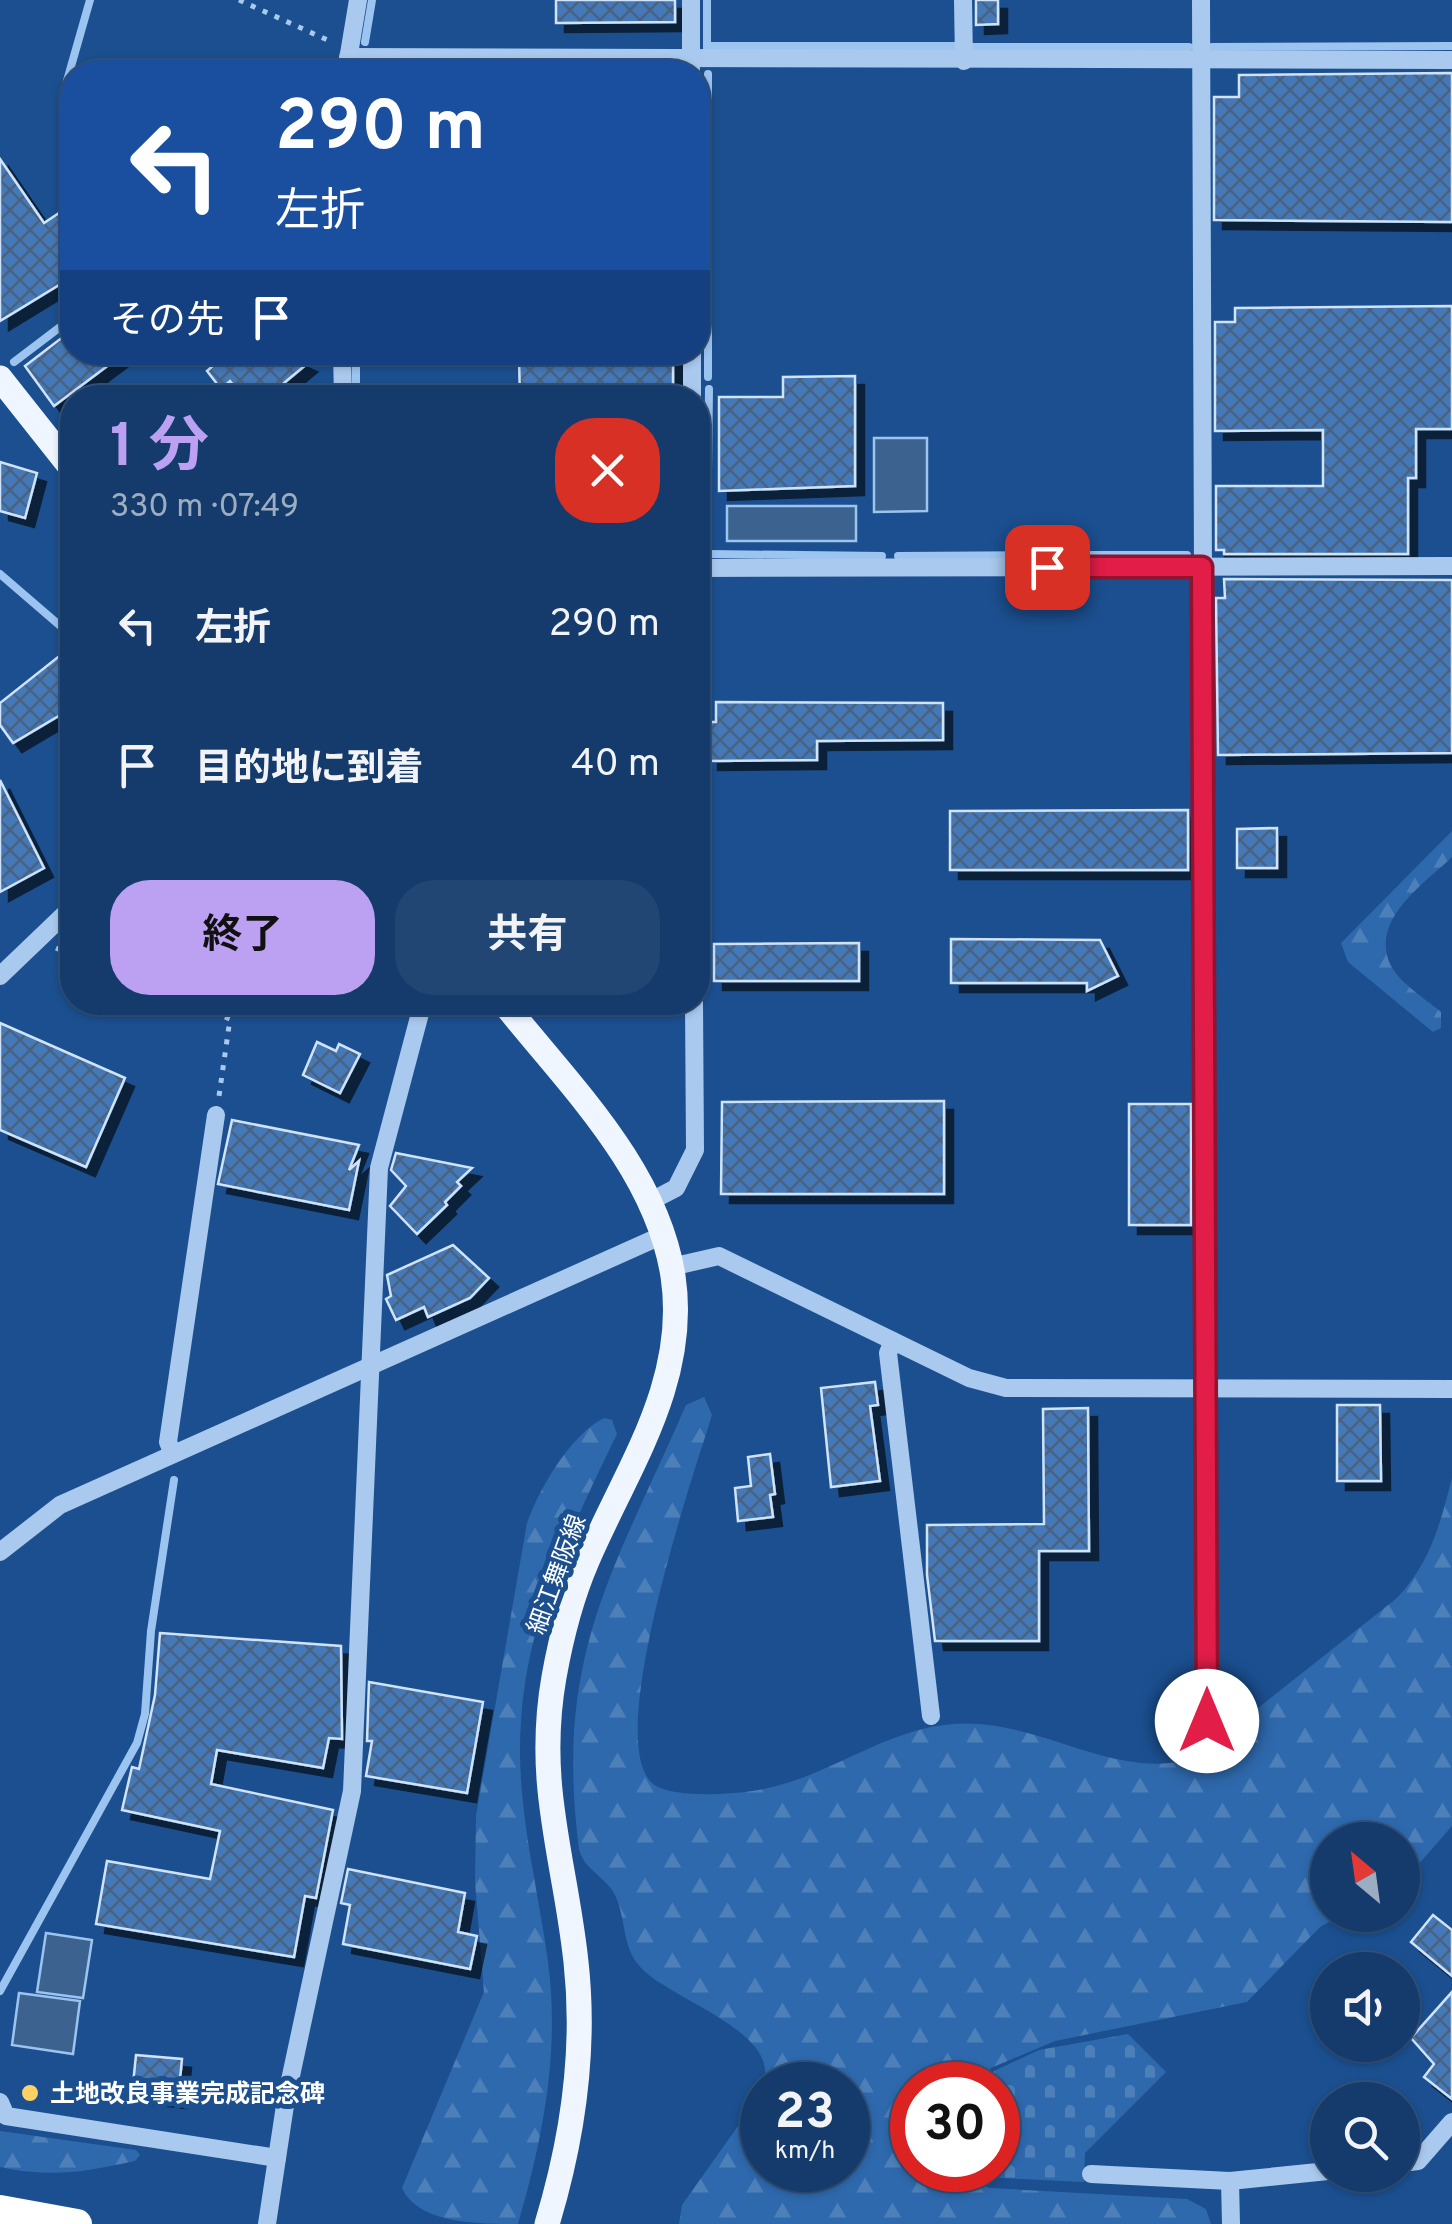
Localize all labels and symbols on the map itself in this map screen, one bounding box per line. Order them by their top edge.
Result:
pin [1005,525,1090,610]
street label: 細江舞阪線 [522,1511,595,1639]
position arrow [1155,1669,1259,1773]
north arrow [1310,1822,1420,1932]
speed limit sign: 30 [890,2062,1020,2192]
place label: 土地改良事業完成記念碑 [50,2080,325,2112]
marker: 土地改良事業完成記念碑 [19,2082,41,2104]

